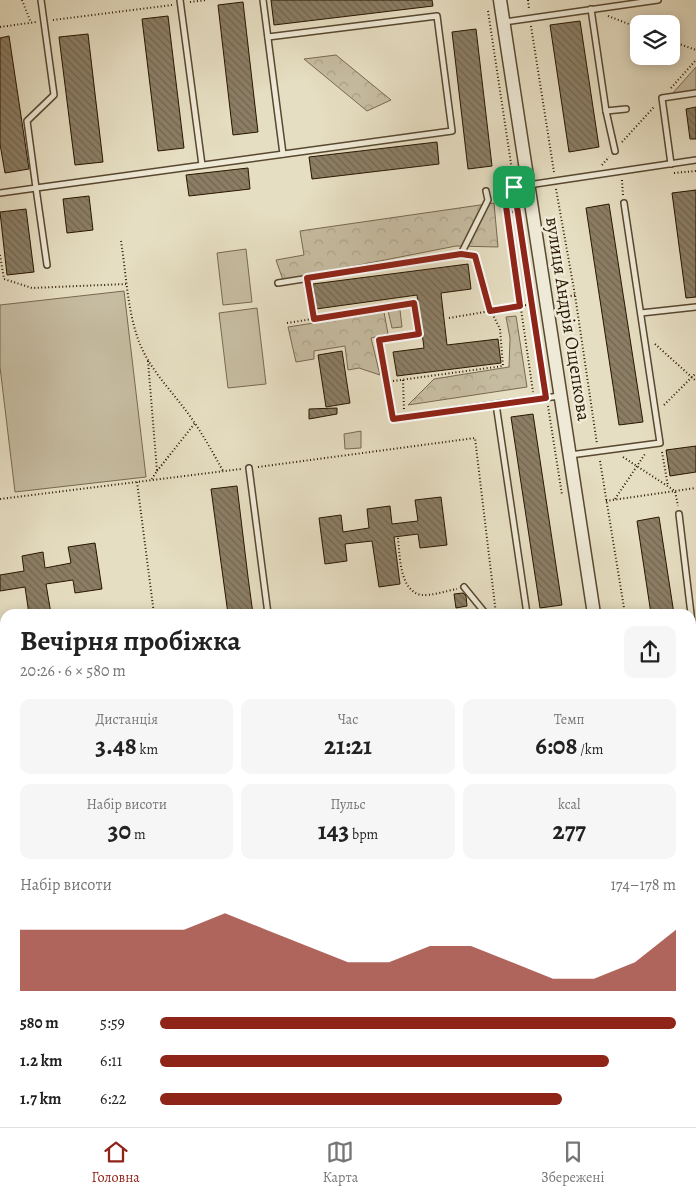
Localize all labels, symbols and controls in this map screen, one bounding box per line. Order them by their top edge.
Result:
map controls [630,15,680,65]
button: layers [630,15,680,65]
pin [493,166,535,208]
icon: arrive [500,173,528,201]
street label: вулиця Андрія Ощепкова [539,215,597,423]
text: Вечірня пробіжка [20,622,241,660]
button: share [624,626,676,678]
text: 20:26 · 6 × 580 m [20,660,126,682]
text: Дистанція [95,710,158,729]
text: Час [338,710,358,729]
text: Темп [554,710,585,729]
text: 3.48 [95,729,137,763]
text: 21:21 [324,729,372,763]
text: 6:08 [535,729,577,763]
text: km [137,740,158,759]
text: /km [577,740,603,759]
text: Набір висоти [86,795,167,814]
text: Пульс [330,795,365,814]
text: kcal [558,795,581,814]
text: 30 [108,814,131,848]
text: 143 [318,814,349,848]
text: 277 [553,814,586,848]
text: m [131,825,146,844]
text: bpm [349,825,378,844]
text: Набір висоти [20,874,112,896]
text: 174–178 m [610,874,676,896]
text: 580 m [20,1012,59,1034]
text: 5:59 [100,1012,125,1034]
text: 1.2 km [20,1050,62,1072]
text: 6:11 [100,1050,122,1072]
text: 1.7 km [20,1088,61,1110]
text: 6:22 [100,1088,126,1110]
tab: Головна [92,1138,140,1187]
tab: Карта [323,1138,358,1187]
tab: Збережені [541,1138,604,1187]

